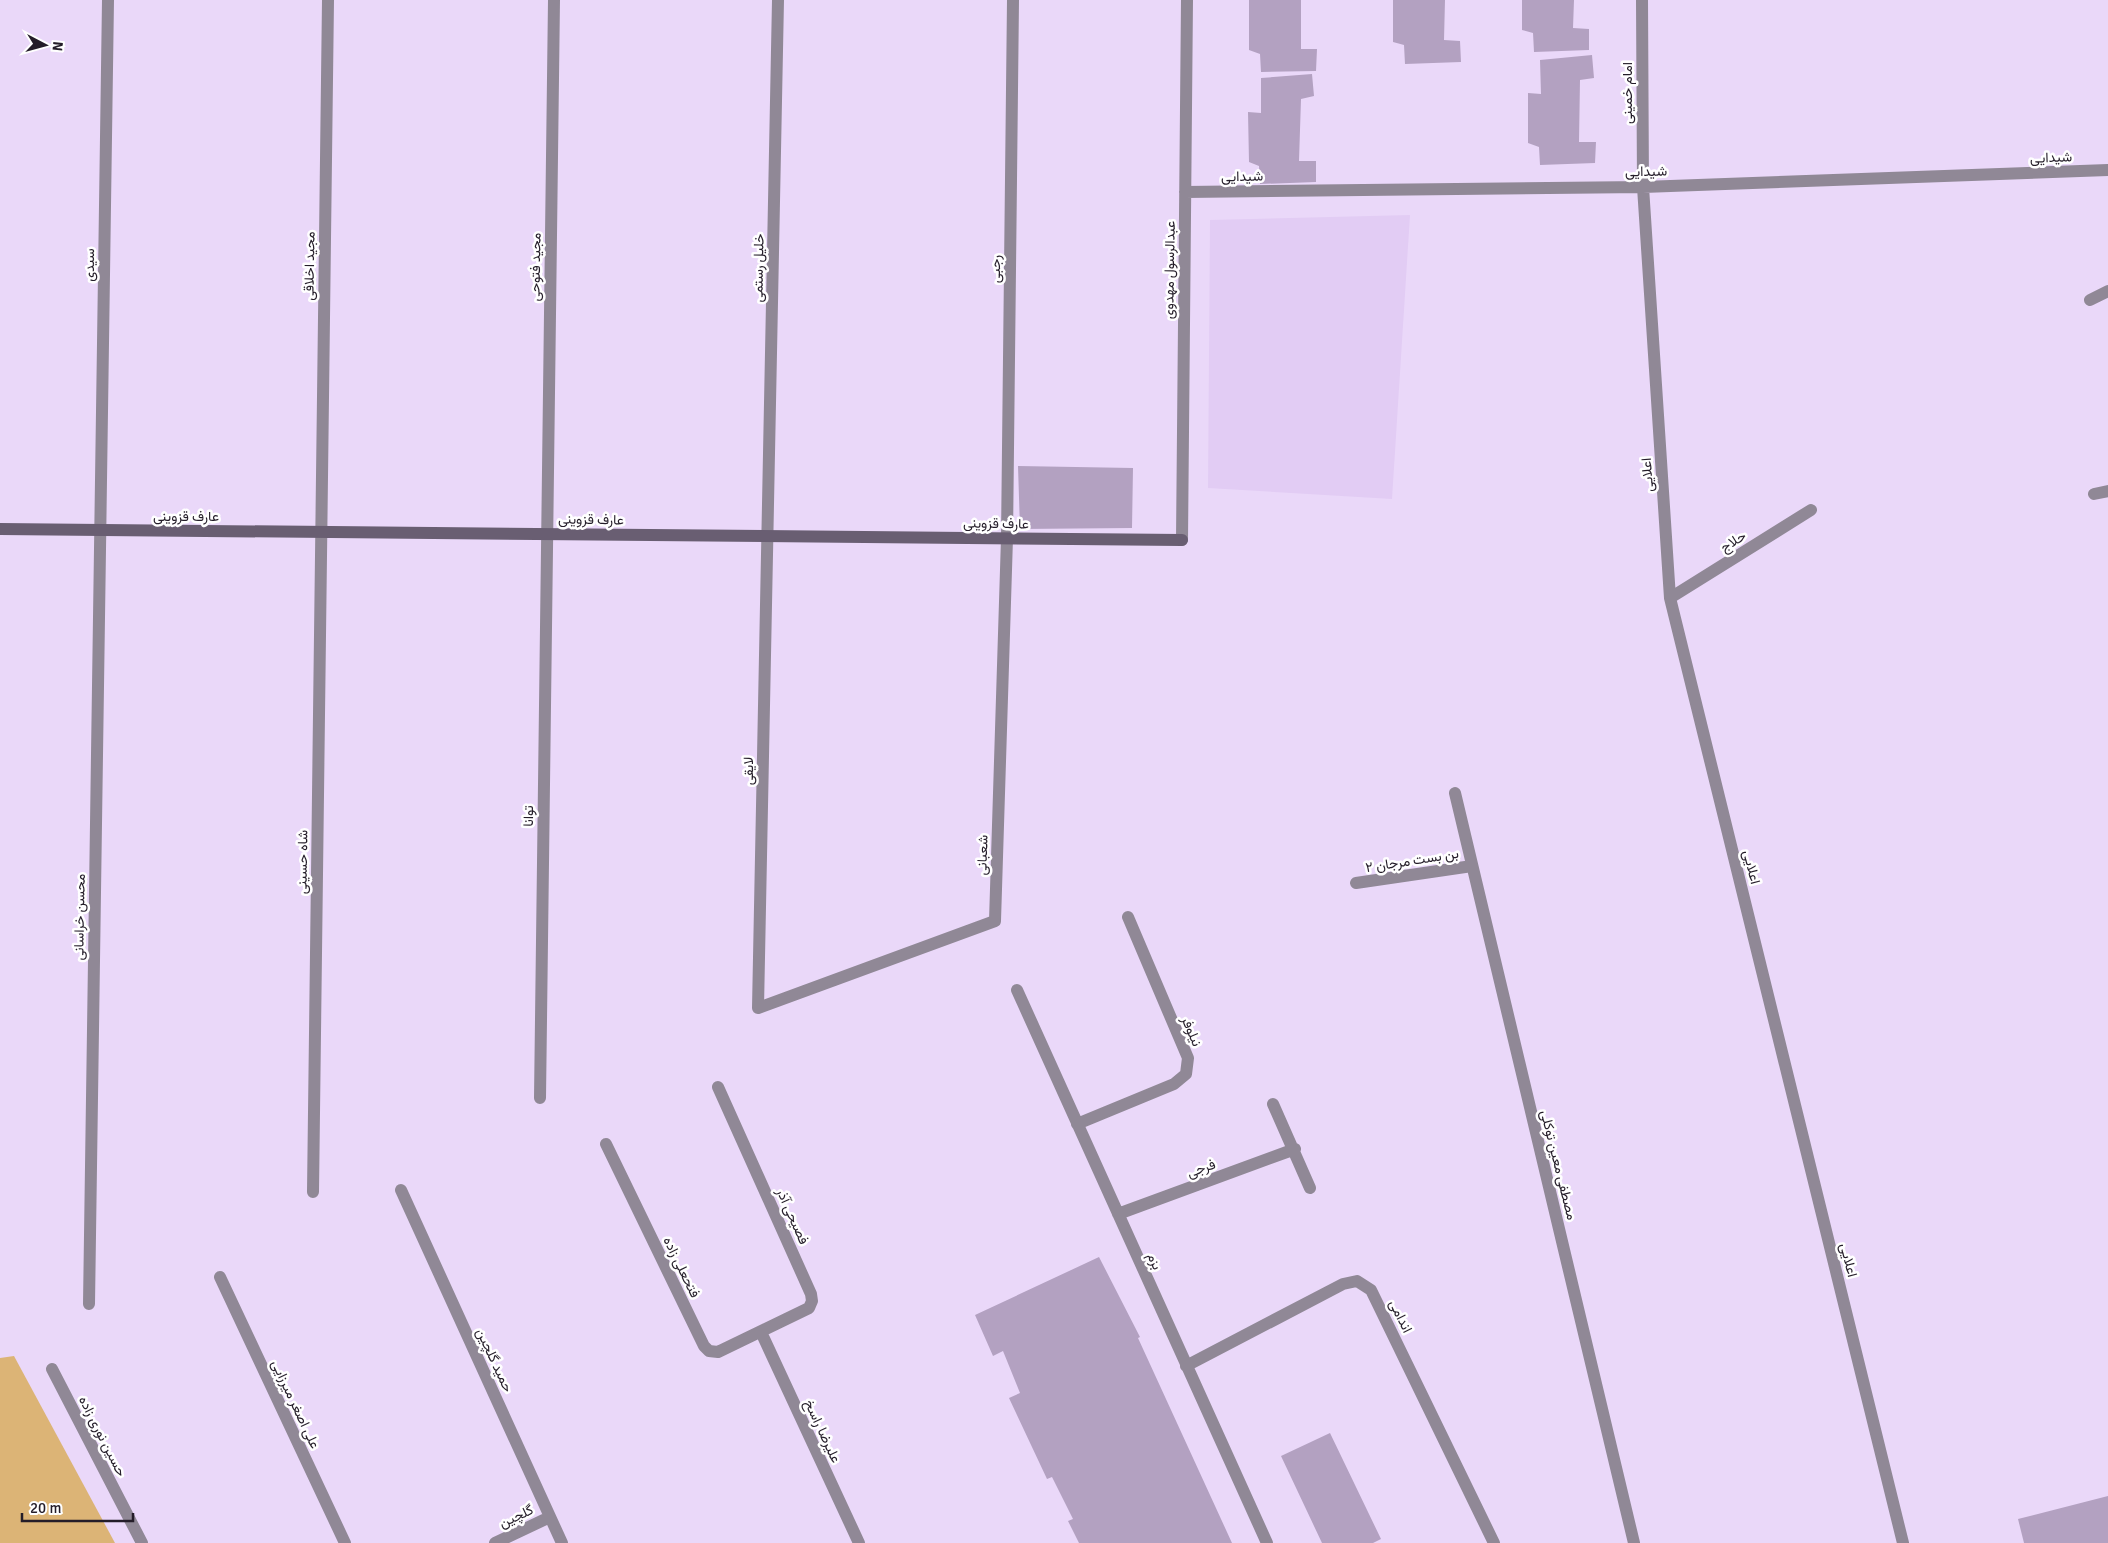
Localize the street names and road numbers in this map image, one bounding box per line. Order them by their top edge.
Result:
street label: امام خمینی [1619,62,1636,124]
street label: شیدایی [2030,148,2072,167]
street label: شیدایی [1625,163,1667,180]
street label: شیدایی [1221,168,1263,185]
street label: عبدالرسول مهدوی [1160,221,1180,319]
street label: مجید اخلاقی [300,231,319,301]
street label: مجید فتوحی [526,233,545,302]
street label: خلیل رستمی [749,233,768,303]
street label: سیدی [81,248,98,282]
street label: رجبی [987,255,1004,283]
street label: اعلایی [1638,457,1657,493]
street label: عارف قزوینی [153,508,219,525]
street label: عارف قزوینی [558,510,624,529]
street label: عارف قزوینی [963,514,1029,533]
street label: حلاج [1717,527,1750,558]
street label: لایقی [740,757,757,785]
street label: توانا [520,805,537,827]
street label: شاه حسینی [293,830,312,894]
street label: شعبانی [973,834,992,876]
street label: بن بست مرجان ۲ [1364,845,1460,876]
street label: اعلایی [1739,848,1764,886]
street label: محسن خراسانی [70,873,89,961]
street label: نیلوفر [1177,1012,1206,1049]
street label: مصطفی معین توکلی [1537,1108,1580,1222]
street label: فرجی [1185,1155,1218,1181]
street label: فصیحی آذر [772,1184,813,1247]
street label: فتحعلی زاده [659,1234,704,1301]
street label: اعلایی [1836,1241,1861,1279]
street label: بزم [1143,1250,1166,1272]
street label: اندامی [1385,1297,1416,1336]
street label: حمید گلچین [471,1325,517,1395]
street label: علی اصغر میرزایی [268,1357,324,1451]
street label: حسین نوری زاده [75,1393,130,1479]
street label: علیرضا راسخ [799,1397,845,1466]
street label: گلچین [496,1501,536,1533]

